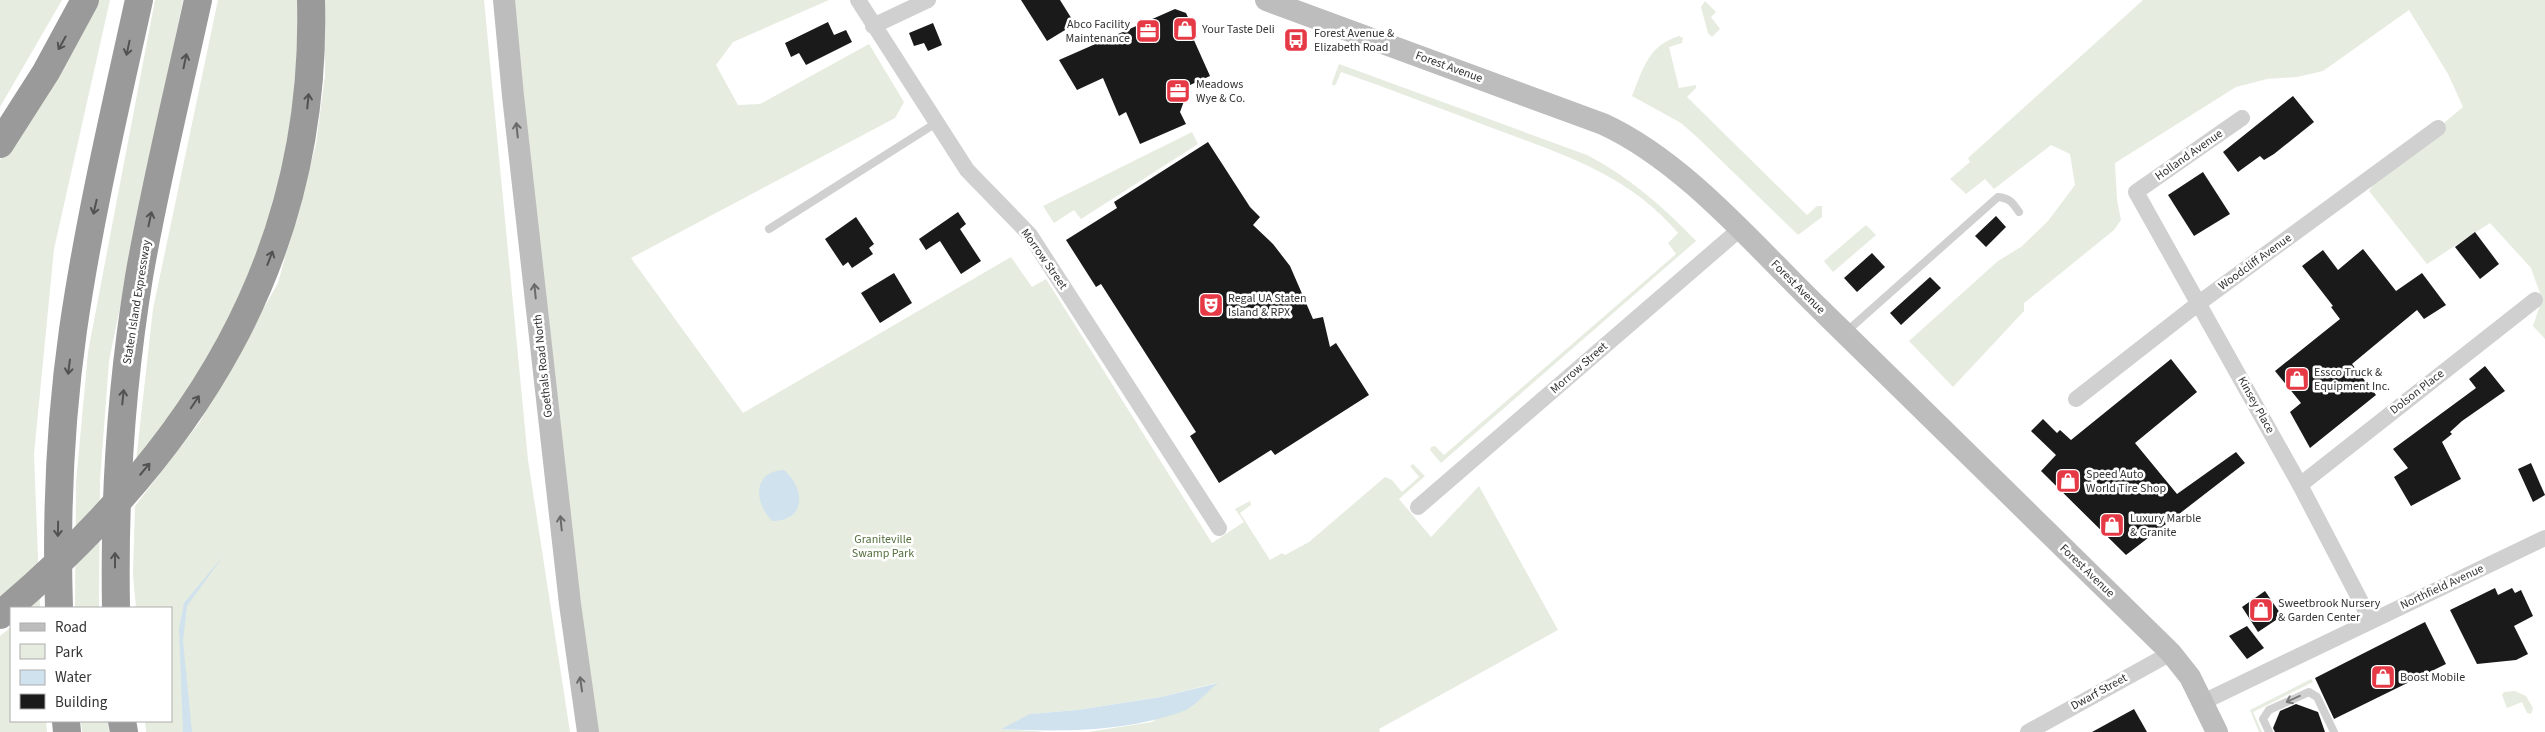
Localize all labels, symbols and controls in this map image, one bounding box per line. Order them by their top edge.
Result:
place label: Abco Facility Maintenance [1066,16,1130,47]
shop icon: Your Taste Deli [1172,16,1198,42]
office icon: Abco Facility Maintenance [1135,18,1161,44]
place label: Your Taste Deli [1201,21,1275,38]
place label: Forest Avenue & Elizabeth Road [1314,25,1395,56]
bus stop icon: Forest Avenue & Elizabeth Road [1283,27,1309,53]
one-way arrow [56,35,66,49]
one-way arrow [123,39,132,55]
street label: Forest Avenue [1413,47,1485,87]
one-way arrow [181,53,190,69]
place label: Meadows Wye & Co. [1196,76,1245,107]
office icon: Meadows Wye & Co. [1165,78,1191,104]
one-way arrow [303,93,313,109]
one-way arrow [512,122,522,138]
street label: Holland Avenue [2152,125,2226,185]
one-way arrow [90,198,99,214]
one-way arrow [146,212,156,228]
street label: Morrow Street [1017,225,1071,293]
street label: Woodcliff Avenue [2215,230,2295,294]
street label: Staten Island Expressway [119,238,155,365]
one-way arrow [266,251,275,266]
street label: Forest Avenue [1767,256,1829,318]
one-way arrow [530,284,540,300]
place label: Regal UA Staten Island & RPX [1228,290,1307,321]
theatre icon: Regal UA Staten Island & RPX [1198,292,1224,318]
street label: Goethals Road North [529,313,557,419]
street label: Morrow Street [1547,338,1611,398]
one-way arrow [64,359,74,375]
place label: Essco Truck & Equipment Inc. [2314,364,2390,395]
street label: Dolson Place [2386,365,2448,419]
shop icon: Essco Truck & Equipment Inc. [2284,366,2310,392]
street label: Kinsey Place [2233,374,2279,437]
one-way arrow [118,390,128,406]
one-way arrow [190,395,200,409]
one-way arrow [139,463,150,476]
place label: Speed Auto World Tire Shop [2086,466,2166,497]
shop icon: Speed Auto World Tire Shop [2055,468,2081,494]
place label: Luxury Marble & Granite [2130,510,2201,541]
shop icon: Luxury Marble & Granite [2099,512,2125,538]
one-way arrow [556,515,566,531]
one-way arrow [53,520,63,537]
park label: Graniteville Swamp Park [852,531,914,562]
street label: Forest Avenue [2056,540,2118,602]
one-way arrow [110,552,120,568]
street label: Northfield Avenue [2397,560,2487,614]
place label: Sweetbrook Nursery & Garden Center [2278,595,2381,626]
shop icon: Sweetbrook Nursery & Garden Center [2248,597,2274,623]
legend [10,607,172,722]
text: Road [55,617,87,638]
text: Park [55,642,84,663]
shop icon: Boost Mobile [2370,664,2396,690]
text: Water [55,667,92,688]
place label: Boost Mobile [2400,669,2465,686]
street label: Dwarf Street [2068,670,2130,714]
one-way arrow [576,676,586,692]
text: Building [55,692,108,713]
one-way arrow [2286,695,2301,704]

